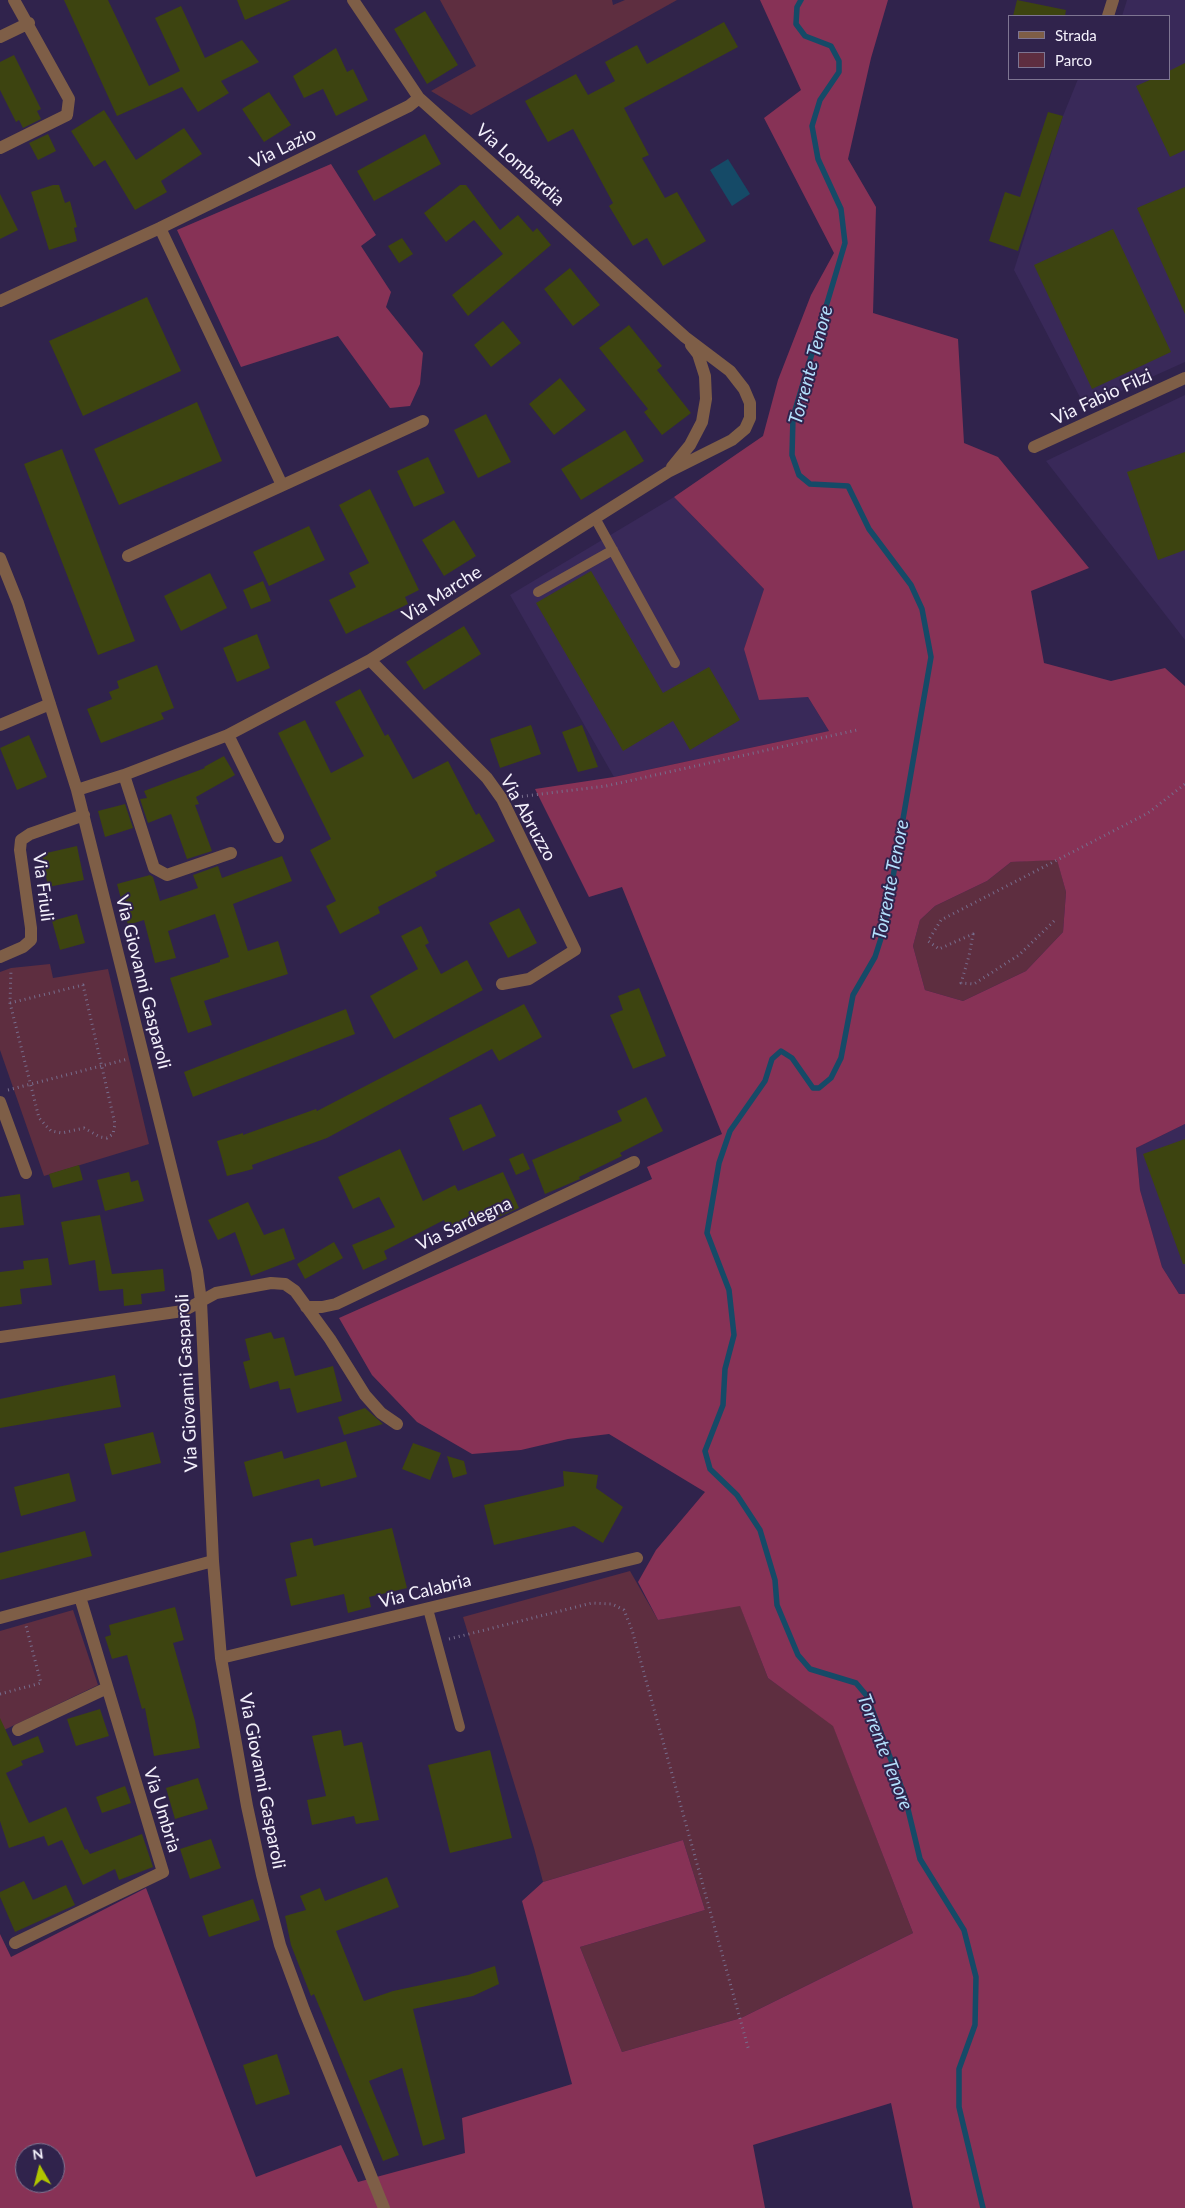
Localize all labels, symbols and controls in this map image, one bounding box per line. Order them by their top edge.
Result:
legend [1008,15,1170,80]
text: Strada [1055,26,1097,44]
text: Parco [1055,51,1092,69]
street label: Via Lombardia [471,119,569,211]
street label: Via Lazio [246,123,320,173]
water label: Torrente Tenore [784,303,838,427]
street label: Via Fabio Filzi [1048,364,1156,430]
street label: Via Marche [398,561,486,627]
street label: Via Abruzzo [495,771,561,865]
water label: Torrente Tenore [868,818,914,942]
street label: Via Friuli [28,851,58,923]
street label: Via Giovanni Gasparoli [111,893,175,1071]
street label: Via Sardegna [413,1192,515,1256]
street label: Via Giovanni Gasparoli [172,1293,202,1473]
street label: Via Calabria [377,1569,473,1613]
street label: Via Giovanni Gasparoli [234,1691,290,1871]
water label: Torrente Tenore [852,1691,918,1813]
street label: Via Umbria [139,1765,185,1855]
north arrow [15,2143,65,2193]
text: N [31,2144,45,2163]

